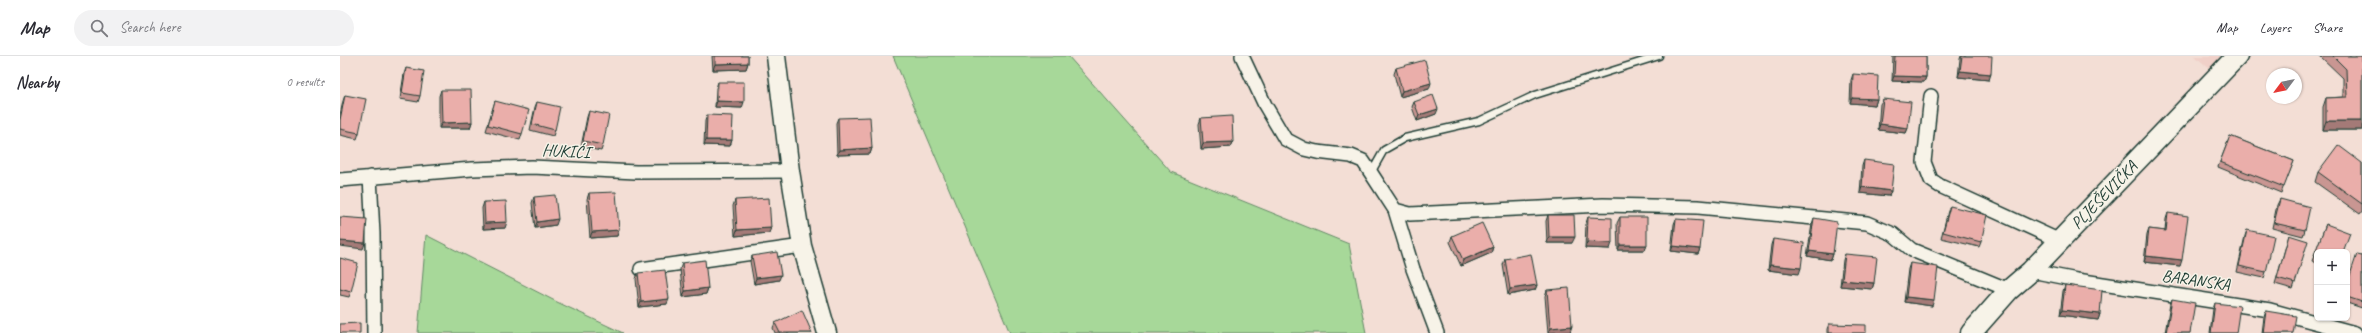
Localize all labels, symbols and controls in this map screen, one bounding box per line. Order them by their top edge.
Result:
search box [74,10,354,46]
text: Map [20,16,50,40]
icon: search [88,17,110,39]
text: Search here [120,18,181,37]
text: Map [2216,19,2238,36]
text: Layers [2260,19,2291,36]
text: Share [2313,19,2342,36]
north arrow [2266,68,2302,104]
text: Nearby [16,72,59,93]
text: 0 results [286,74,324,90]
street label: HUKIĆI [541,138,595,163]
street label: PLJEŠEVIČKA [2066,155,2143,233]
map controls [2314,249,2350,321]
button: + [2314,249,2350,285]
street label: BARANSKA [2161,265,2232,295]
button: − [2314,285,2350,321]

